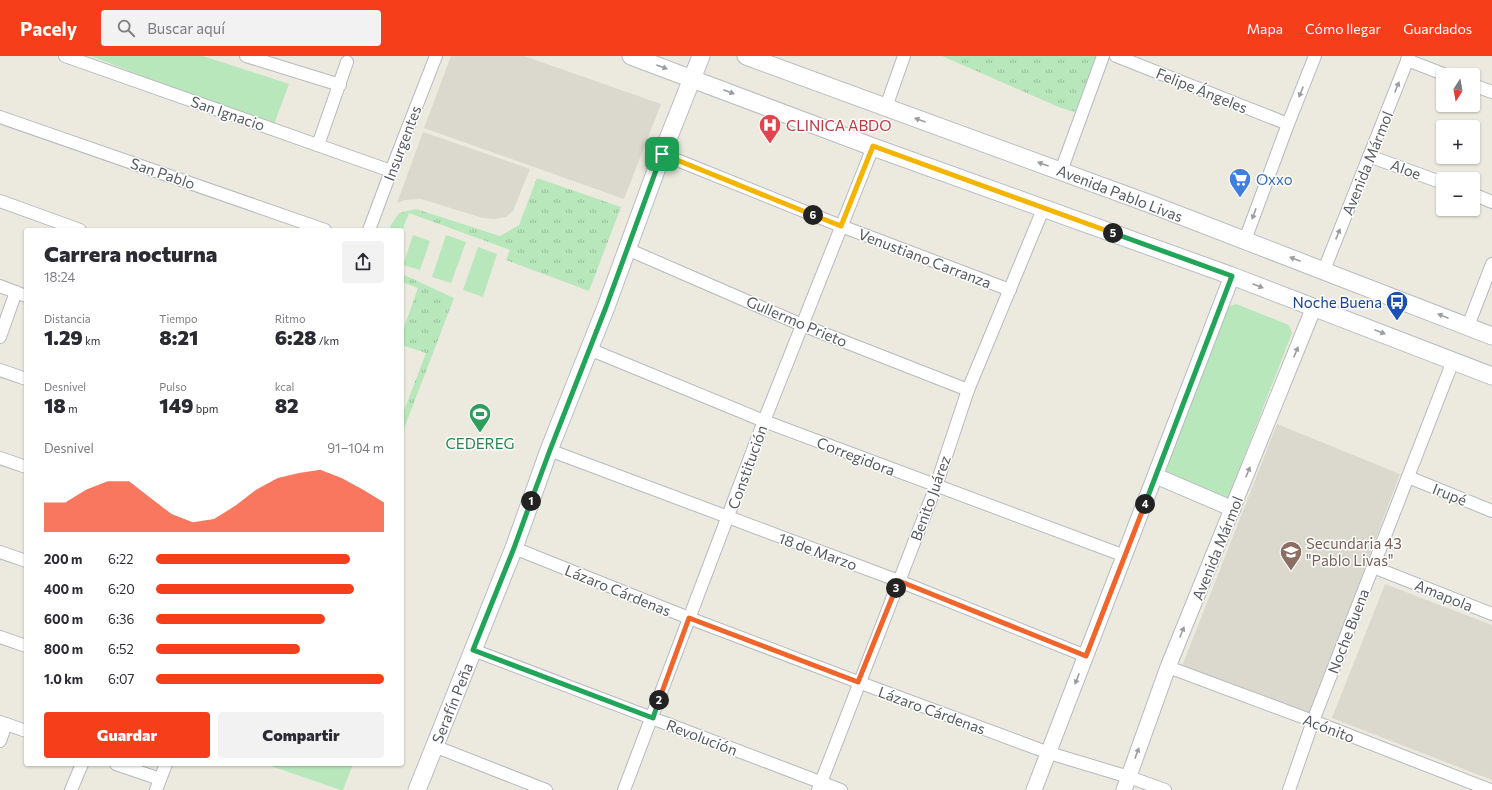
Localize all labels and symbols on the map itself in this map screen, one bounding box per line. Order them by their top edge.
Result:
street label: Felipe Ángeles [1154,63,1251,117]
one-way arrow [656,65,668,71]
north arrow [1436,68,1480,112]
one-way arrow [1394,81,1400,93]
one-way arrow [1298,87,1304,98]
one-way arrow [723,89,735,95]
street label: San Ignacio [189,92,267,134]
street label: Insurgentes [379,103,425,183]
street label: Avenida Mármol [1338,108,1396,218]
hospital icon: CLINICA ABDO [757,112,783,145]
place label: CLINICA ABDO [786,116,891,134]
one-way arrow [914,116,926,122]
pin [645,137,679,171]
street label: San Pablo [128,154,198,192]
street label: Aloe [1388,155,1424,183]
one-way arrow [1036,161,1048,167]
street label: Avenida Pablo Livas [1055,161,1186,225]
supermarket icon: Oxxo [1227,166,1253,199]
place label: Oxxo [1256,170,1293,188]
pin: 6 [803,205,823,225]
one-way arrow [1251,208,1257,220]
pin: 5 [1103,223,1123,243]
street label: Venustiano Carranza [856,224,994,292]
one-way arrow [1336,227,1342,239]
one-way arrow [1289,256,1301,262]
one-way arrow [1253,284,1265,290]
bus stop icon: Noche Buena [1384,289,1410,322]
street label: Gullermo Prieto [744,292,850,350]
place label: Noche Buena [1293,293,1382,311]
one-way arrow [1436,313,1448,319]
one-way arrow [1374,330,1386,336]
one-way arrow [1294,345,1300,357]
sports icon: CEDEREG [467,401,493,434]
street label: Constitución [723,423,771,511]
street label: Corregidora [814,433,898,479]
place label: CEDEREG [445,434,515,452]
street label: Benito Juárez [906,453,954,543]
one-way arrow [1245,466,1251,478]
street label: Irupé [1430,479,1470,509]
pin: 1 [521,491,541,511]
street label: Avenida Mármol [1188,493,1246,603]
pin: 4 [1135,494,1155,514]
street label: 18 de Marzo [776,528,860,574]
place label: Secundaria 43 "Pablo Livas" [1306,534,1402,569]
school or university icon: Secundaria 43 "Pablo Livas" [1278,539,1304,572]
street label: Lázaro Cárdenas [562,561,674,620]
street label: Amapola [1412,575,1476,615]
pin: 3 [886,578,906,598]
street label: Noche Buena [1324,586,1372,676]
one-way arrow [1180,625,1186,637]
street label: Serafín Peña [428,660,476,746]
one-way arrow [1073,673,1079,685]
street label: Lázaro Cárdenas [876,682,988,738]
pin: 2 [649,690,669,710]
street label: Acónito [1301,710,1357,746]
street label: Revolución [664,715,740,759]
one-way arrow [1135,747,1141,759]

